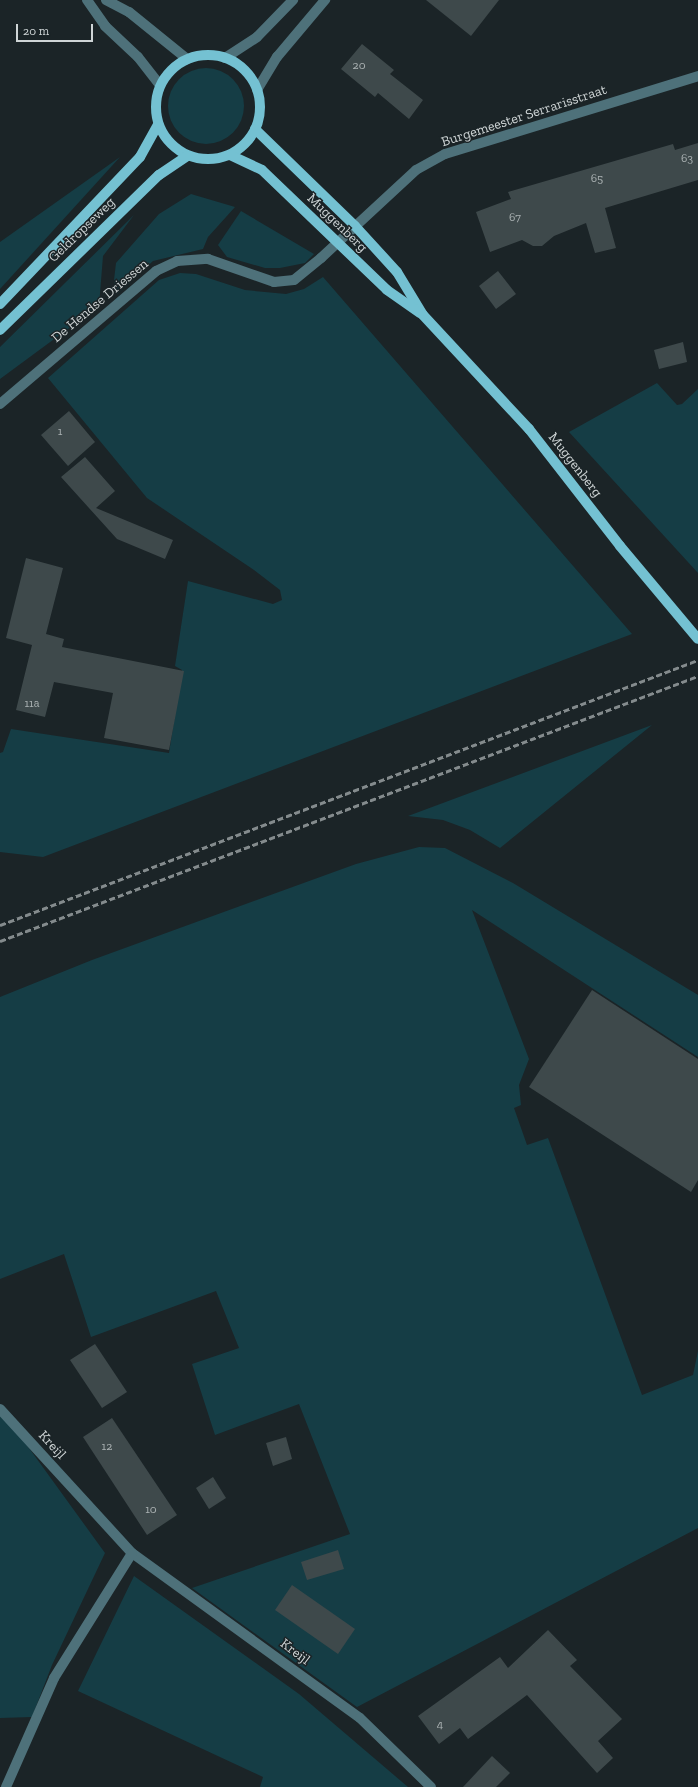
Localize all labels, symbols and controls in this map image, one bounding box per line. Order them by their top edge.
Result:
scale bar [18,16,95,42]
text: 20 m [23,24,49,38]
house number: 20 [352,59,366,73]
street label: Burgemeester Serrarisstraat [439,81,609,151]
house number: 63 [681,152,693,166]
house number: 65 [591,172,603,186]
street label: Muggenberg [303,190,371,256]
street label: Geldropseweg [45,194,119,266]
house number: 67 [509,211,521,225]
street label: De Hendse Driessen [48,256,152,346]
house number: 1 [58,425,62,439]
street label: Muggenberg [545,429,605,501]
house number: 11a [24,697,40,711]
street label: Kreijl [35,1427,69,1463]
house number: 12 [102,1440,112,1454]
house number: 10 [145,1503,157,1517]
street label: Kreijl [277,1635,313,1669]
house number: 4 [437,1718,443,1732]

